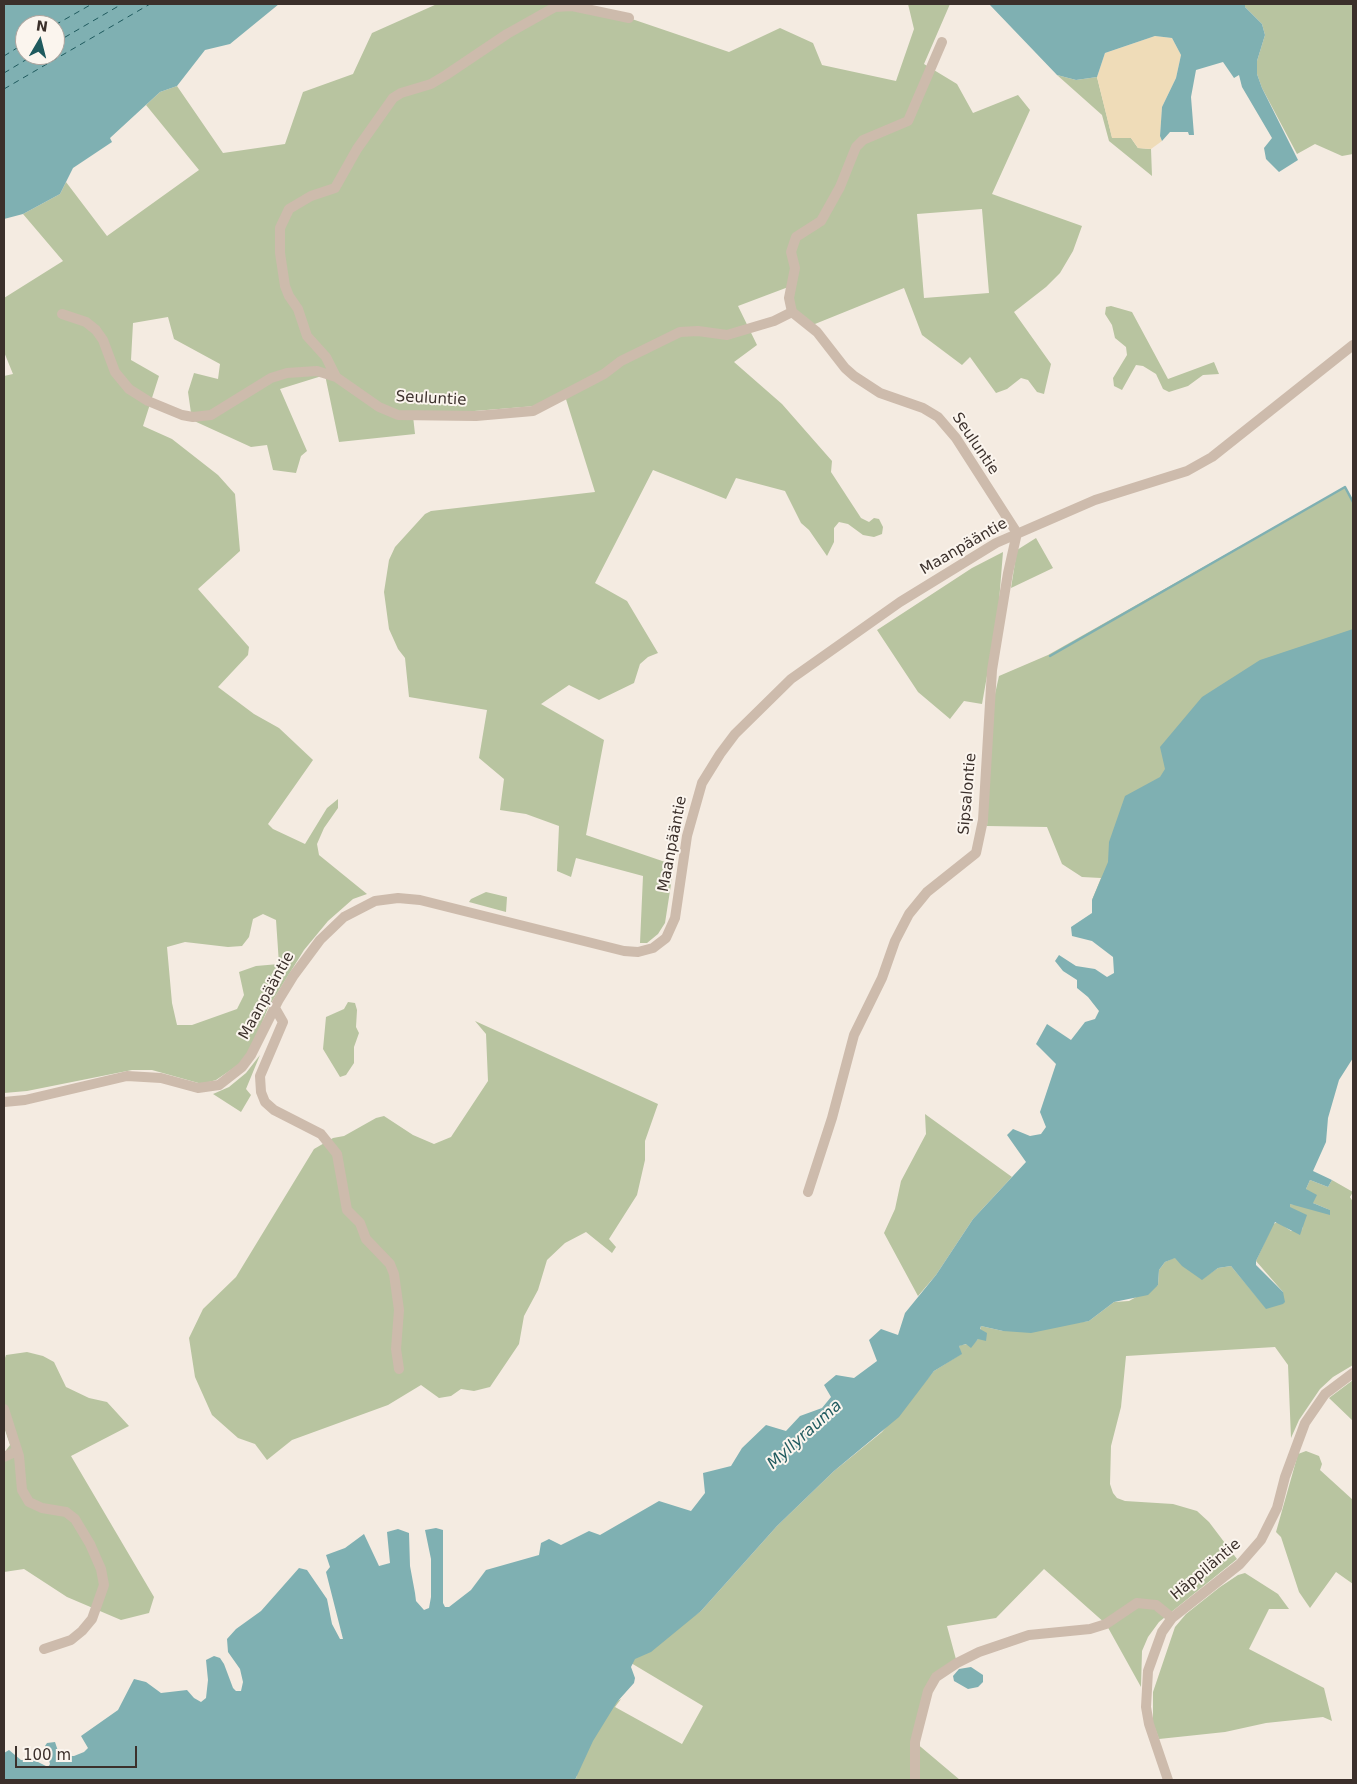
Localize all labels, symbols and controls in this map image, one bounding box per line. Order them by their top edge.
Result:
north arrow [15,15,65,65]
text: N [35,17,49,35]
street label: Seuluntie [395,388,467,410]
street label: Seuluntie [948,410,1002,478]
street label: Maanpääntie [917,515,1011,579]
street label: Sipsalontie [955,752,981,836]
street label: Maanpääntie [655,794,691,894]
street label: Maanpääntie [235,949,299,1043]
water label: Myllyrauma [764,1397,846,1473]
street label: Häppiläntie [1167,1536,1245,1604]
scale bar [18,1736,140,1768]
text: 100 m [23,1746,71,1764]

